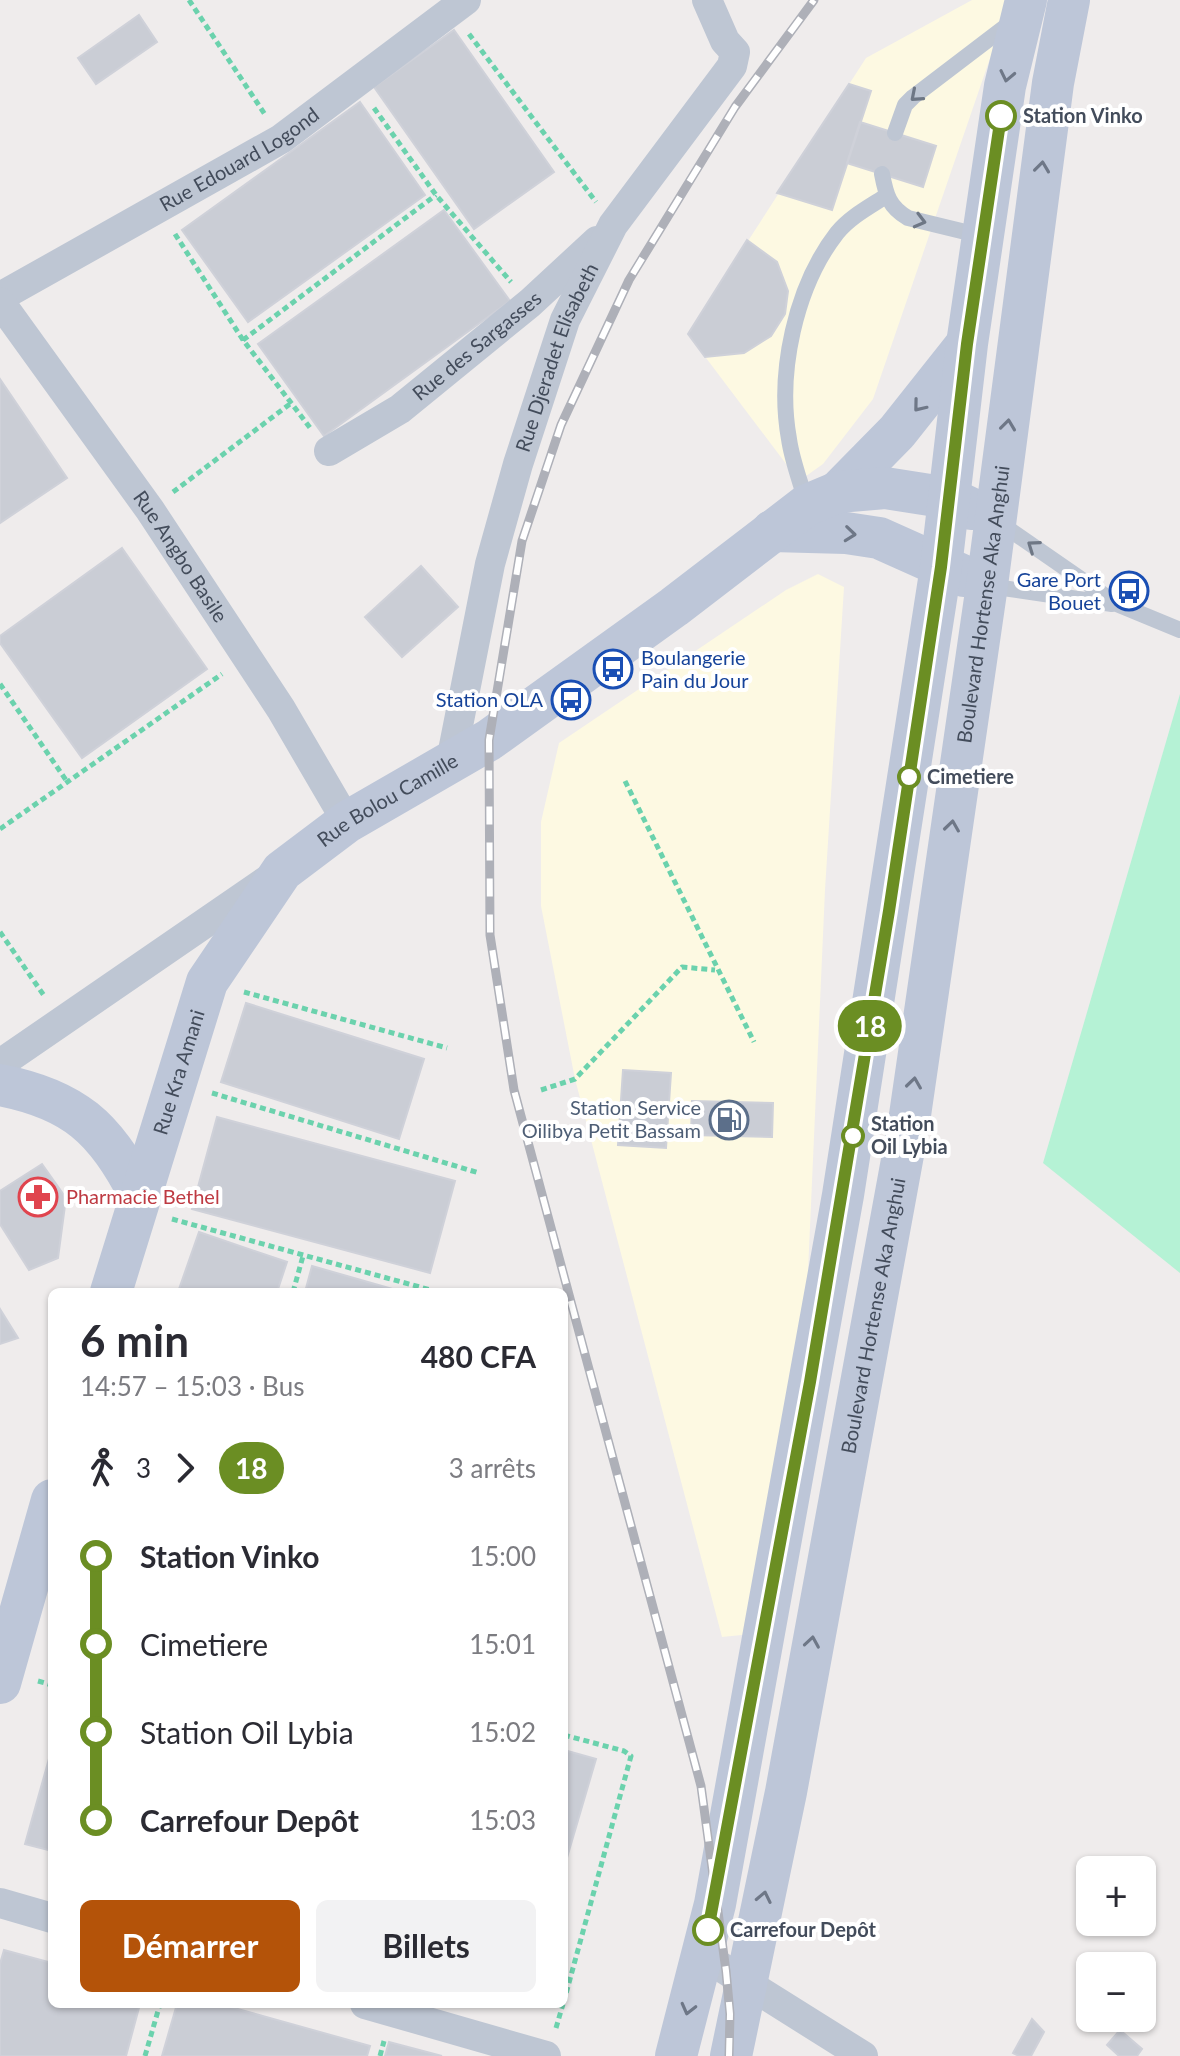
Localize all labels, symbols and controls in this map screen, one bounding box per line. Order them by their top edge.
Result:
one-way arrow [999,68,1016,82]
one-way arrow [910,86,925,101]
marker: Station Vinko [986,101,1016,131]
street label: Rue Edouard Logond [155,102,323,216]
place label: Station Vinko [1023,103,1143,127]
one-way arrow [1033,160,1050,174]
one-way arrow [913,211,927,228]
street label: Rue Djeradet Elisabeth [510,259,603,455]
street label: Rue des Sargasses [407,286,546,405]
one-way arrow [914,396,928,411]
one-way arrow [999,418,1016,432]
street label: Boulevard Hortense Aka Anghui [951,464,1014,744]
street label: Rue Angbo Basile [129,486,233,626]
one-way arrow [844,525,857,542]
one-way arrow [1028,541,1042,556]
place label: Gare Port Bouet [1017,567,1101,614]
bus stop icon: Gare Port Bouet [1108,570,1150,612]
place label: Boulangerie Pain du Jour [641,645,749,692]
bus stop icon: Boulangerie Pain du Jour [592,648,634,690]
bus stop icon: Station OLA [550,679,592,721]
place label: Station OLA [436,687,543,711]
street label: Rue Bolou Camille [312,748,462,851]
place label: Cimetiere [927,764,1014,788]
marker: Cimetiere [898,766,920,788]
one-way arrow [943,819,960,833]
line badge: 18 [834,1000,906,1052]
street label: Rue Kra Amani [147,1007,209,1137]
text: 18 [854,1009,886,1043]
one-way arrow [905,1076,922,1090]
place label: Station Service Oilibya Petit Bassam [522,1095,701,1142]
fuel station icon: Station Service Oilibya Petit Bassam [708,1099,750,1141]
place label: Station Oil Lybia [871,1111,948,1158]
marker: Station Oil Lybia [842,1125,864,1147]
pharmacy icon: Pharmacie Bethel [17,1176,59,1218]
street label: Boulevard Hortense Aka Anghui [835,1176,910,1455]
place label: Pharmacie Bethel [66,1184,220,1208]
text: 6 min [80,1314,189,1366]
text: 480 CFA [421,1338,536,1374]
text: 14:57 – 15:03 · Bus [80,1370,304,1402]
icon: walk [80,1446,124,1490]
icon: forward [163,1446,207,1490]
text: 18 [235,1451,268,1485]
text: 3 [136,1452,151,1484]
text: 3 arrêts [449,1452,536,1484]
text: Station Vinko [140,1538,319,1574]
text: 15:00 [469,1540,536,1572]
text: Cimetiere [140,1626,268,1662]
text: 15:01 [469,1628,536,1660]
one-way arrow [803,1635,820,1649]
text: Station Oil Lybia [140,1714,354,1750]
text: 15:02 [469,1716,536,1748]
text: Carrefour Depôt [140,1802,359,1838]
text: 15:03 [469,1804,536,1836]
map controls [1076,1856,1156,2032]
button: + [1076,1856,1156,1936]
one-way arrow [755,1891,772,1905]
button: Démarrer [80,1900,300,1992]
button: Billets [316,1900,536,1992]
marker: Carrefour Depôt [693,1915,723,1945]
place label: Carrefour Depôt [730,1917,877,1941]
button: − [1076,1952,1156,2032]
one-way arrow [681,2001,698,2015]

